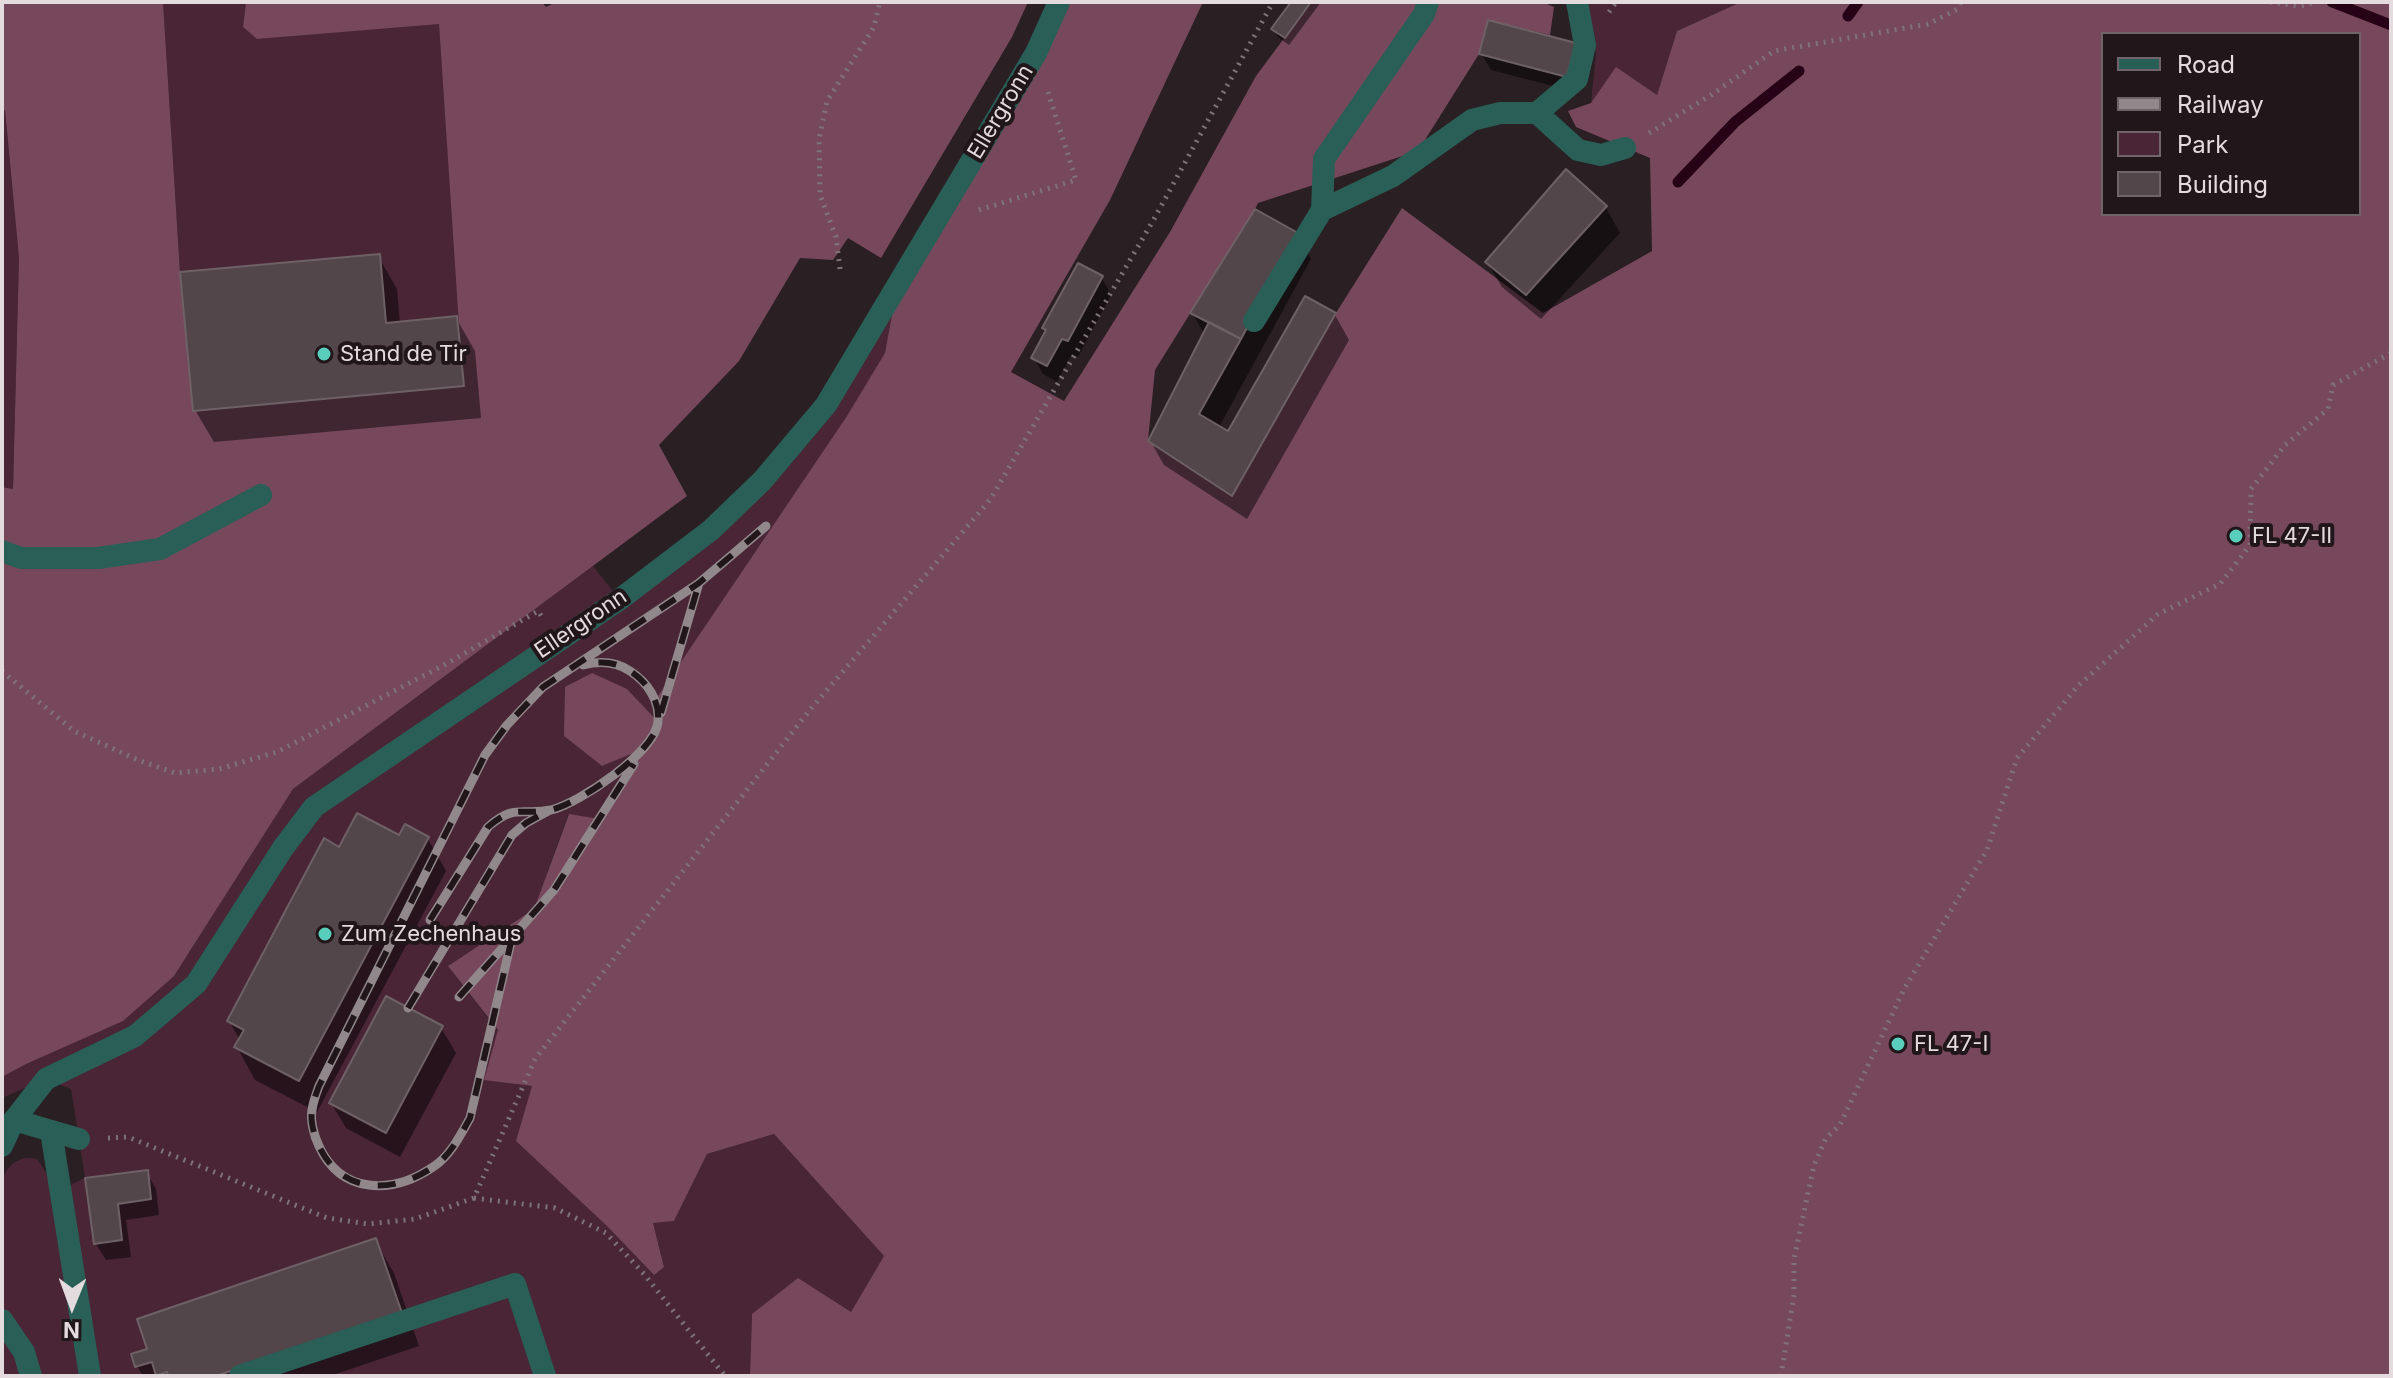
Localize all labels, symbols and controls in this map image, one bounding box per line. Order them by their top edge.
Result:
legend [2101,32,2361,216]
text: Road [2177,50,2235,79]
street label: Ellergronn [963,60,1039,164]
text: Railway [2177,90,2264,119]
text: Park [2177,130,2228,159]
text: Building [2177,170,2268,199]
place label: Stand de Tir [340,341,467,367]
marker: Stand de Tir [315,345,333,363]
place label: FL 47-II [2252,523,2332,549]
marker: FL 47-II [2227,527,2245,545]
street label: Ellergronn [530,584,632,664]
place label: Zum Zechenhaus [341,921,521,947]
marker: Zum Zechenhaus [316,925,334,943]
place label: FL 47-I [1914,1031,1988,1057]
marker: FL 47-I [1889,1035,1907,1053]
north arrow [32,1266,112,1346]
text: N [63,1317,80,1343]

